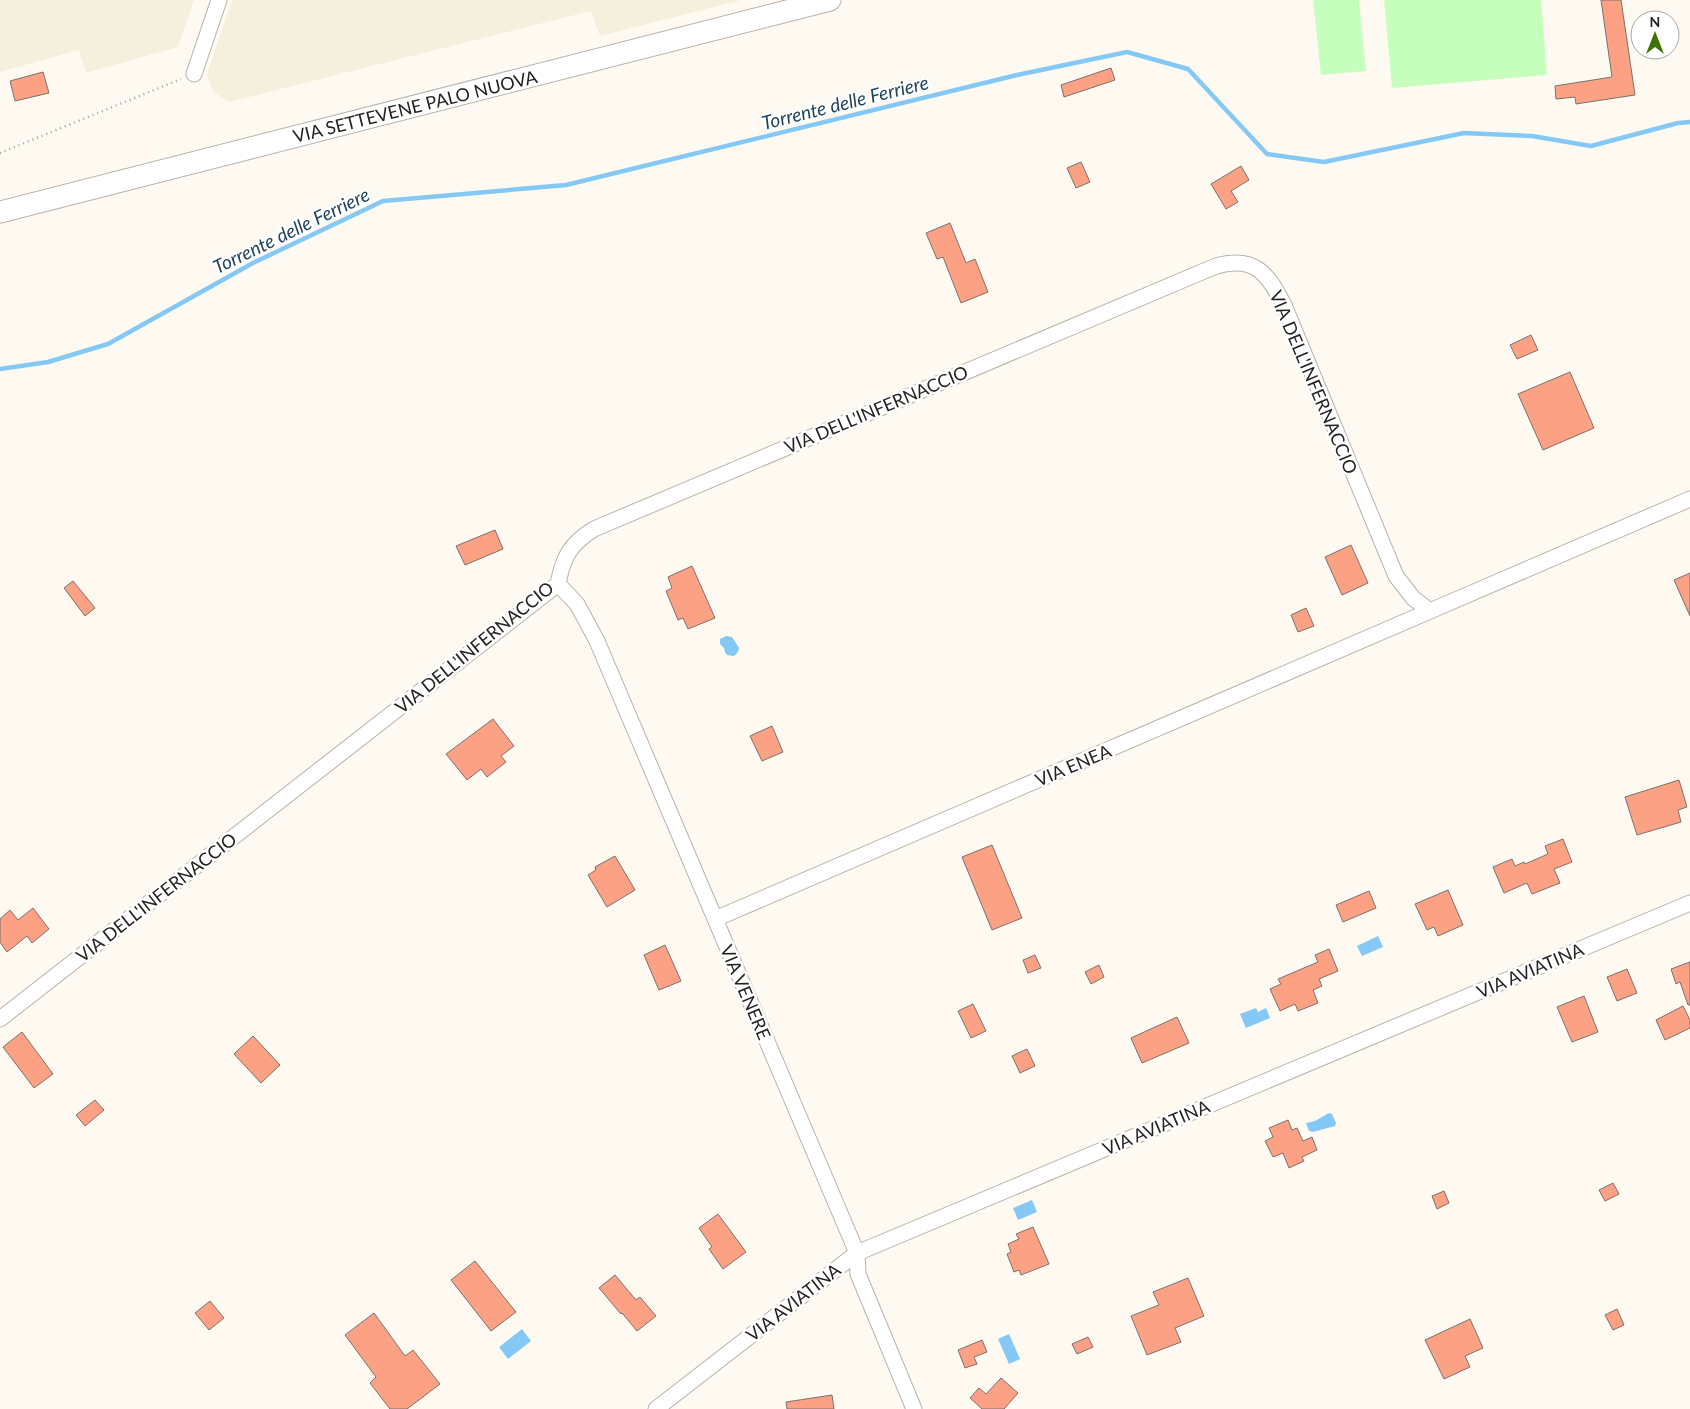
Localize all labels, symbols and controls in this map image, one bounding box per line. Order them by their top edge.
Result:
north arrow [1630,10,1680,60]
text: N [1650,13,1660,30]
street label: VIA SETTEVENE PALO NUOVA [291,65,540,147]
water label: Torrente delle Ferriere [759,70,931,134]
water label: Torrente delle Ferriere [209,182,373,278]
street label: VIA DELL'INFERNACCIO [1265,287,1363,477]
street label: VIA DELL'INFERNACCIO [781,360,971,458]
street label: VIA DELL'INFERNACCIO [390,576,558,718]
street label: VIA ENEA [1032,739,1115,791]
street label: VIA DELL'INFERNACCIO [71,828,241,966]
street label: VIA AVIATINA [1473,937,1587,1002]
street label: VIA VENERE [716,941,776,1043]
street label: VIA AVIATINA [1099,1094,1213,1159]
street label: VIA AVIATINA [741,1258,845,1346]

